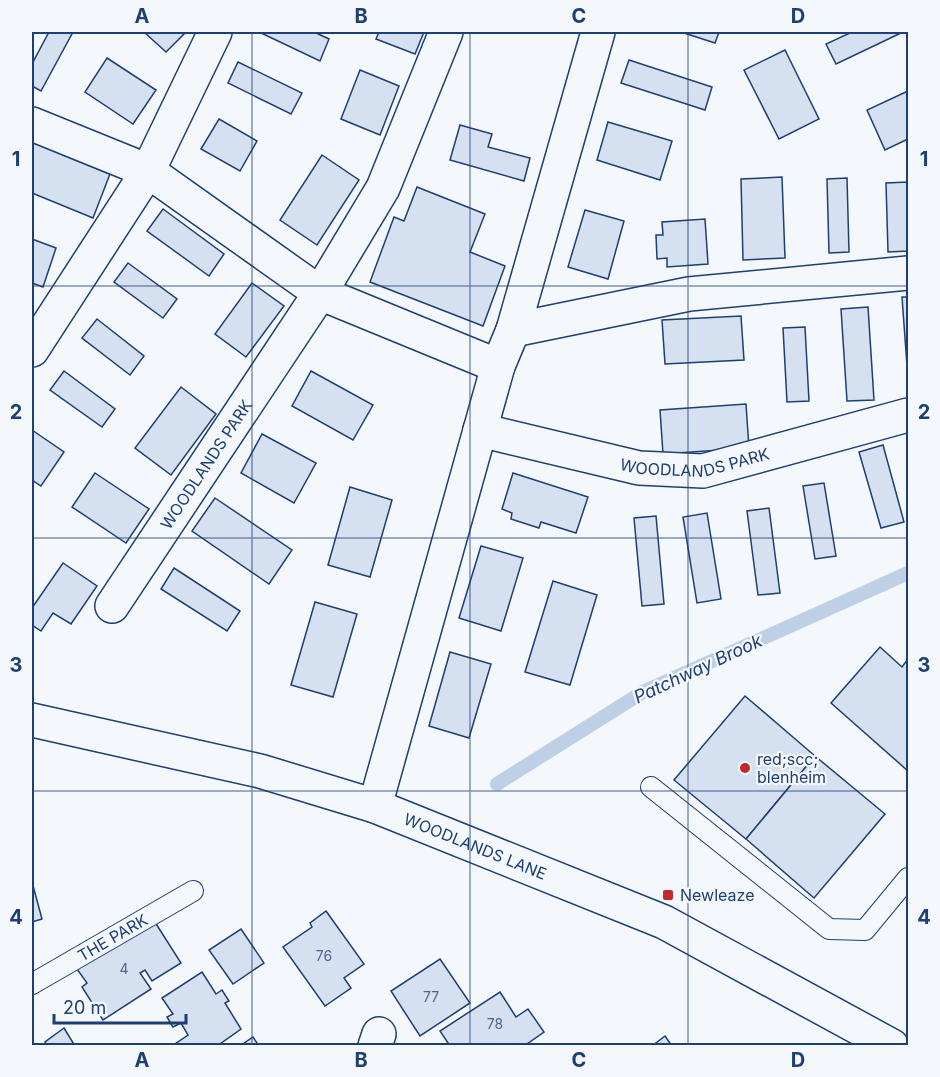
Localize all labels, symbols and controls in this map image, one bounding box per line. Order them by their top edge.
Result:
text: A [135,4,150,28]
text: B [354,4,368,28]
text: C [572,4,586,28]
text: D [791,4,805,28]
text: 1 [12,147,20,171]
text: 1 [920,147,928,171]
street label: WOODLANDS PARK [156,396,256,533]
text: 2 [10,400,22,424]
text: 2 [918,400,930,424]
street label: WOODLANDS PARK [618,443,772,481]
water label: Patchway Brook [630,629,766,707]
text: 3 [10,653,22,677]
text: 3 [918,653,930,677]
place label: red;scc; blenheim [757,749,826,787]
marker: red;scc; blenheim [738,761,752,775]
street label: WOODLANDS LANE [401,809,550,884]
place label: Newleaze [680,885,754,905]
marker: Newleaze [661,888,675,902]
text: 4 [9,905,23,929]
text: 4 [917,905,931,929]
street label: THE PARK [74,909,151,966]
house number: 76 [316,947,332,964]
house number: 4 [119,960,129,977]
scale bar [54,987,186,1025]
house number: 77 [423,988,439,1005]
text: 20 m [63,997,106,1018]
house number: 78 [487,1015,503,1032]
text: A [135,1048,150,1072]
text: B [354,1048,368,1072]
text: C [572,1048,586,1072]
text: D [791,1048,805,1072]

